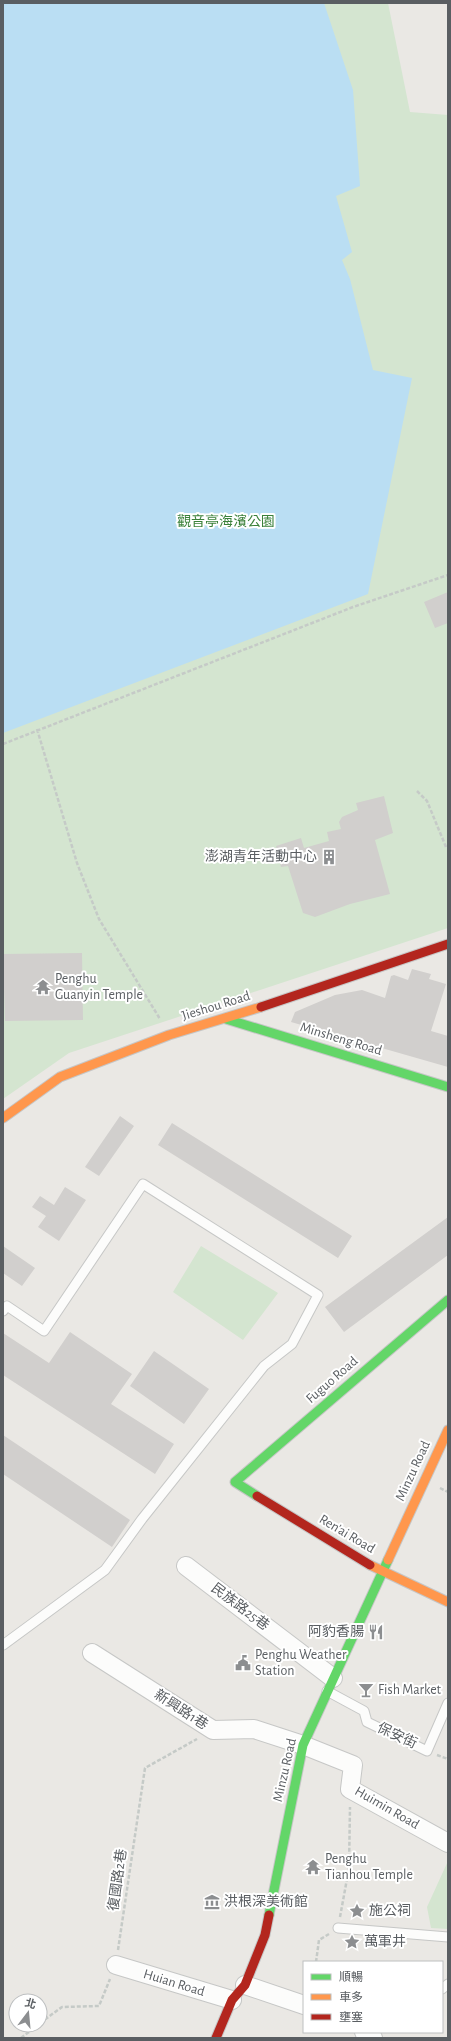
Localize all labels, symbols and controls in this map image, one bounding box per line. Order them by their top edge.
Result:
park label: 觀音亭海濱公園 [177,513,275,529]
building icon: 澎湖青年活動中心 [320,848,338,866]
place label: 澎湖青年活動中心 [205,849,317,864]
place label: Penghu Guanyin Temple [55,972,143,1002]
temple icon: Penghu Guanyin Temple [34,978,52,996]
street label: Jieshou Road [180,989,252,1023]
street label: Minsheng Road [298,1020,384,1058]
street label: Fuguo Road [303,1354,361,1406]
street label: Minzu Road [393,1439,433,1503]
street label: Ren'ai Road [317,1512,377,1556]
street label: 民族路25巷 [209,1580,272,1633]
restaurant icon: 阿豹香腸 [367,1623,385,1641]
place label: 阿豹香腸 [308,1624,364,1639]
place label: Penghu Weather Station [255,1648,347,1678]
public building icon: Penghu Weather Station [234,1654,252,1672]
bar icon: Fish Market [357,1681,375,1699]
place label: Fish Market [378,1683,442,1697]
street label: 新興路1巷 [152,1687,211,1732]
street label: 保安街 [375,1720,419,1751]
street label: Minzu Road [271,1737,299,1803]
street label: Huimin Road [352,1784,422,1832]
street label: 復國路2巷 [106,1848,129,1912]
place label: Penghu Tianhou Temple [325,1852,413,1882]
temple icon: Penghu Tianhou Temple [304,1858,322,1876]
museum icon: 洪根深美術館 [203,1893,221,1911]
place label: 洪根深美術館 [224,1893,308,1909]
place icon: 施公祠 [348,1902,366,1920]
place label: 施公祠 [369,1903,411,1918]
place icon: 萬軍井 [343,1933,361,1951]
place label: 萬軍井 [364,1933,406,1949]
legend [303,1961,443,2033]
street label: Huian Road [142,1967,206,1999]
text: 順暢 [339,1971,363,1983]
text: 車多 [339,1990,363,2003]
north arrow [8,1993,48,2033]
text: 北 [24,1997,37,2011]
text: 壅塞 [339,2010,363,2023]

